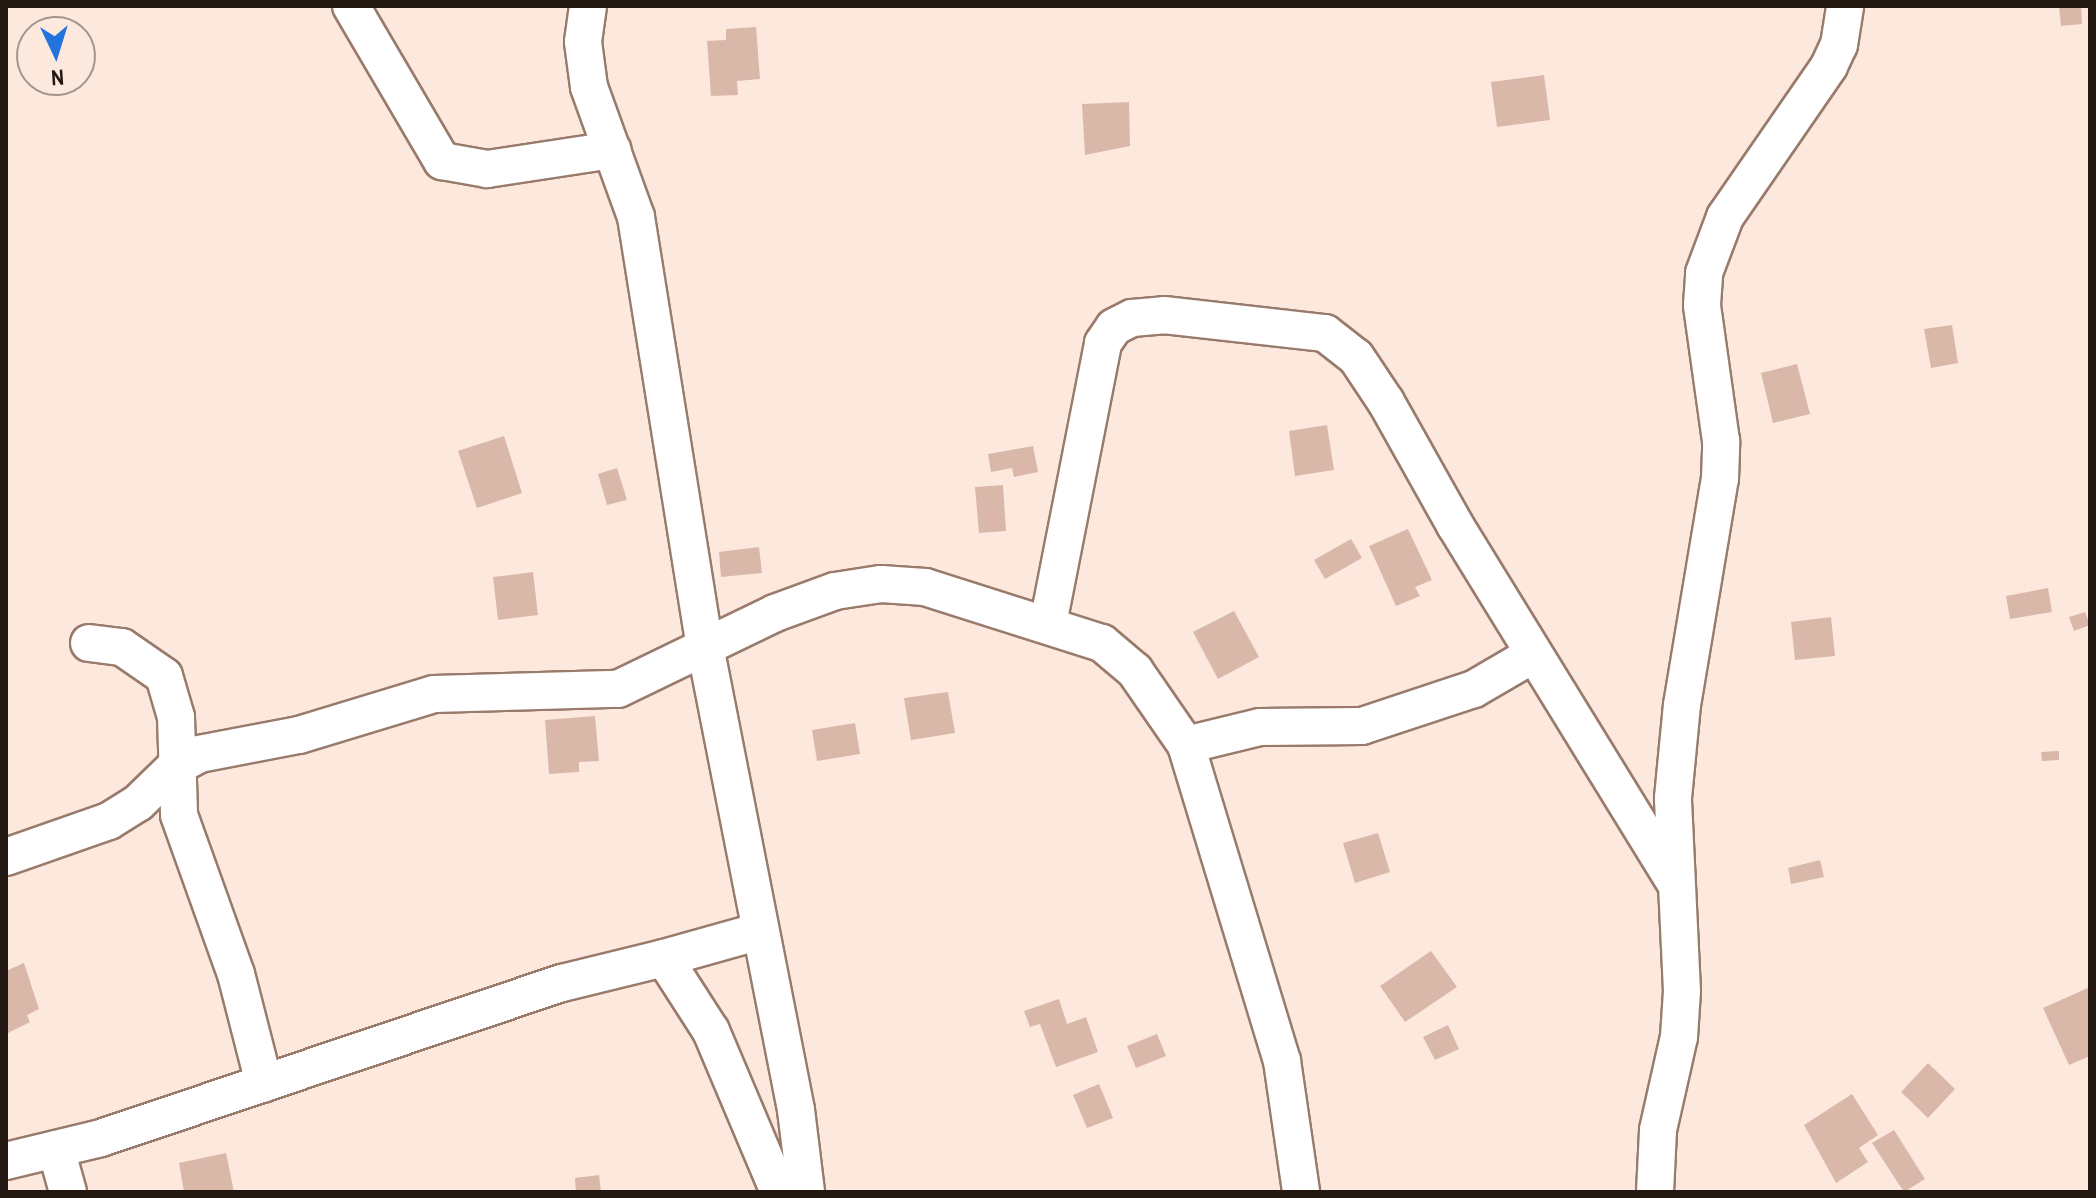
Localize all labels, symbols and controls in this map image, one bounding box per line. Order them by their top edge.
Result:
north arrow [16,16,96,96]
text: N [50,63,65,93]

